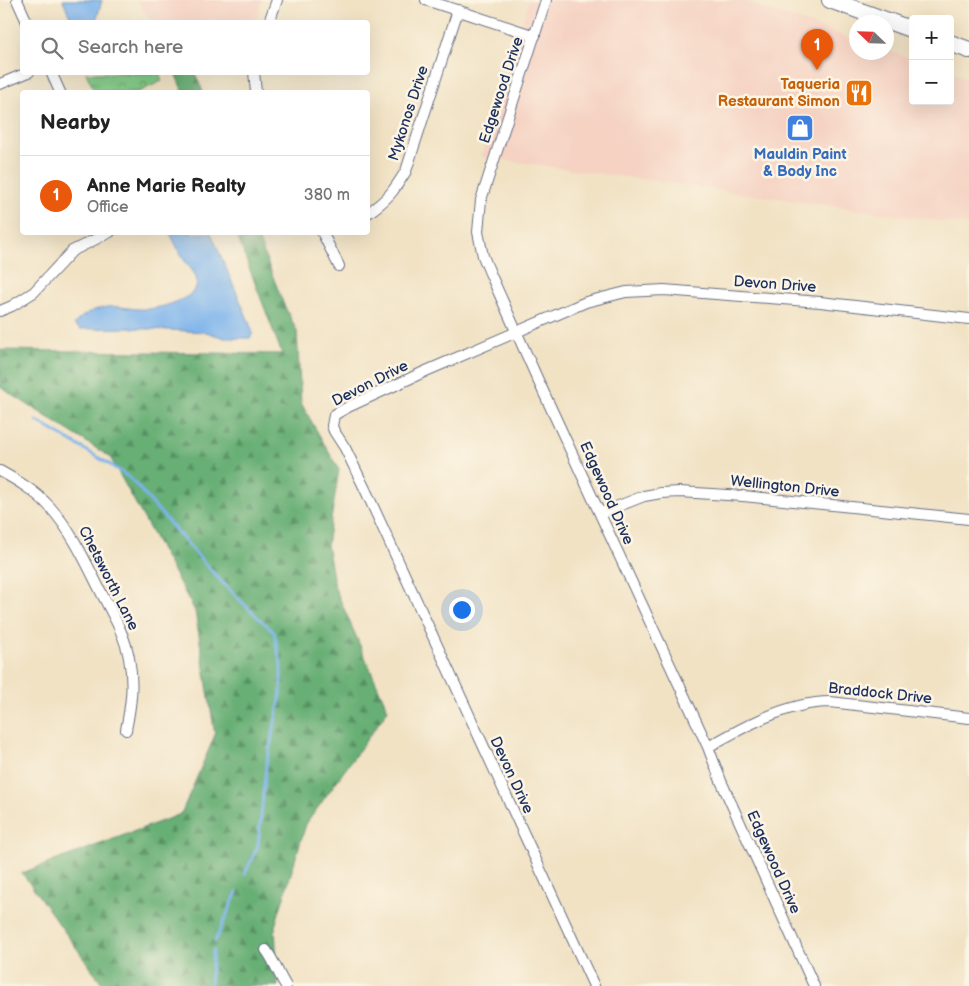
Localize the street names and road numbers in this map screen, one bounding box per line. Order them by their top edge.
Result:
street label: Edgewood Drive [475,34,528,146]
street label: Mykonos Drive [384,63,433,163]
street label: Devon Drive [733,272,817,297]
street label: Devon Drive [329,356,412,411]
street label: Edgewood Drive [575,439,638,548]
street label: Wellington Drive [730,471,840,502]
street label: Chetsworth Lane [74,523,143,634]
street label: Braddock Drive [827,679,933,708]
street label: Devon Drive [485,734,538,817]
street label: Edgewood Drive [742,808,805,917]

